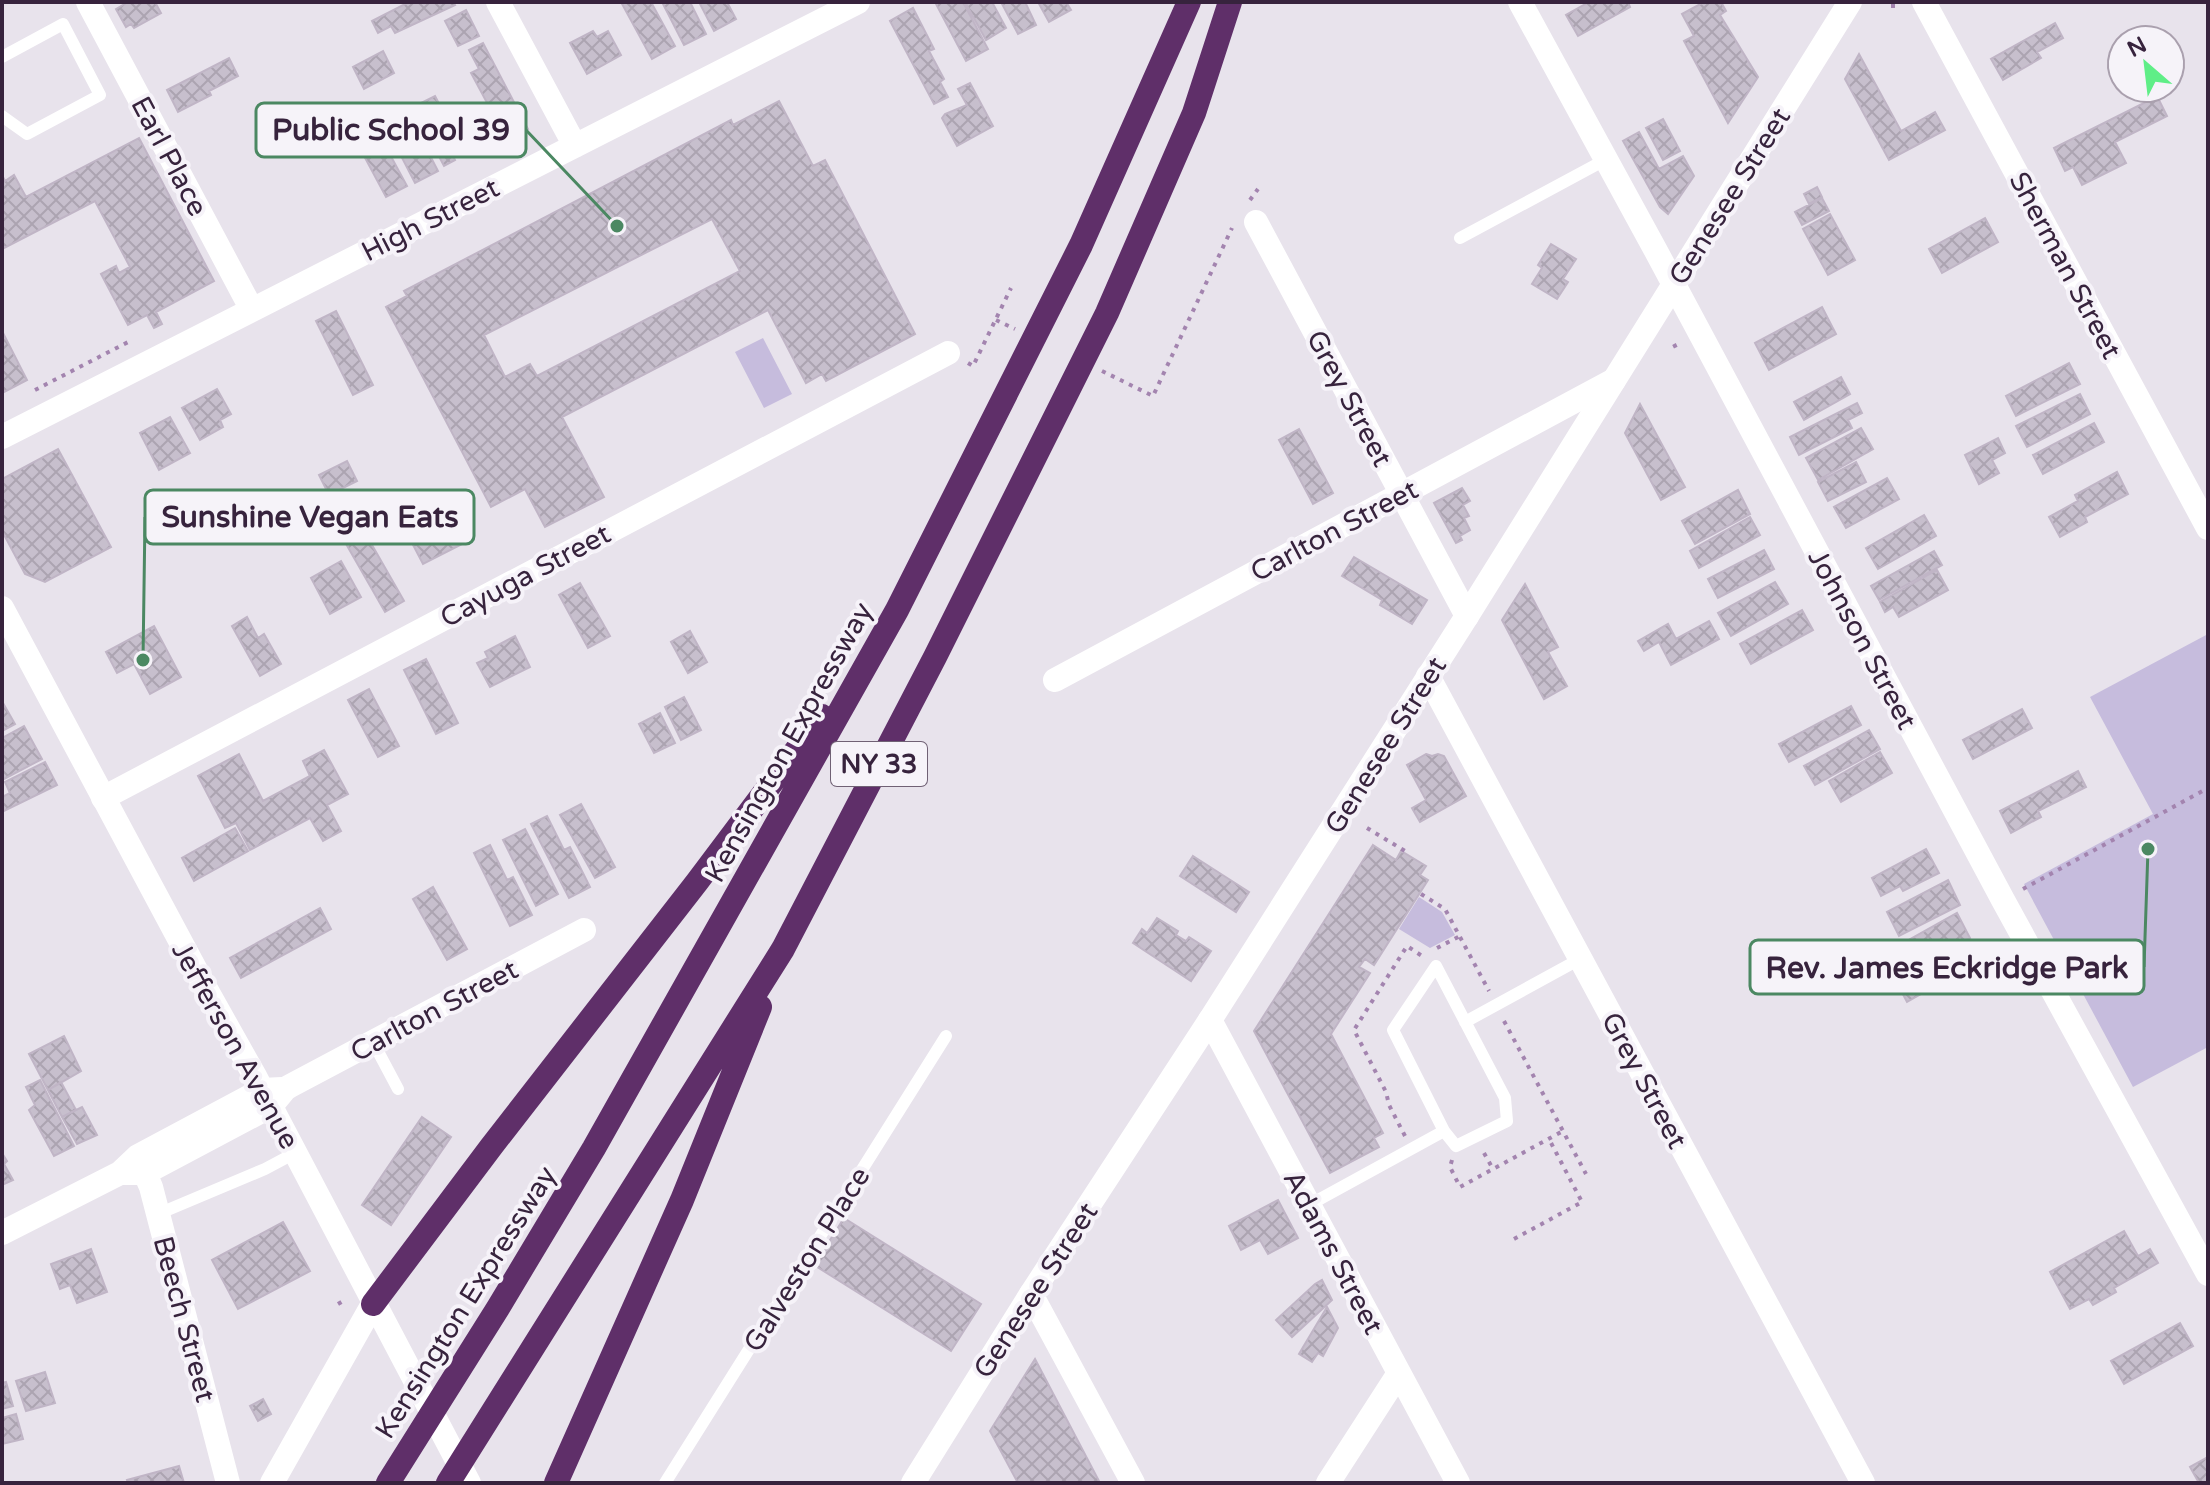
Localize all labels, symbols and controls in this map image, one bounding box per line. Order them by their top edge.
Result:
north arrow [2106,24,2186,104]
text: N [2123,32,2151,63]
street label: Earl Place [123,91,215,222]
street label: Genesee Street [1662,101,1798,291]
callout: Public School 39 [256,103,526,157]
text: Public School 39 [272,112,510,149]
street label: Sherman Street [2002,166,2129,365]
street label: High Street [356,171,505,269]
street label: Grey Street [1299,324,1399,473]
street label: Carlton Street [1245,472,1424,589]
callout: Sunshine Vegan Eats [145,490,474,544]
text: Sunshine Vegan Eats [161,499,459,536]
street label: Cayuga Street [435,517,617,635]
street label: Johnson Street [1800,544,1924,736]
street label: Kensington Expressway [698,597,880,888]
street label: Genesee Street [1318,650,1454,840]
road number: NY 33 [831,742,927,786]
street label: Jefferson Avenue [164,936,306,1155]
callout: Rev. James Eckridge Park [1750,940,2144,994]
text: Rev. James Eckridge Park [1766,950,2128,987]
street label: Carlton Street [345,952,524,1069]
street label: Grey Street [1594,1006,1694,1155]
street label: Kensington Expressway [368,1160,564,1445]
street label: Galveston Place [736,1161,877,1358]
street label: Adams Street [1276,1165,1391,1340]
street label: Genesee Street [966,1196,1105,1385]
street label: Beech Street [146,1233,223,1406]

